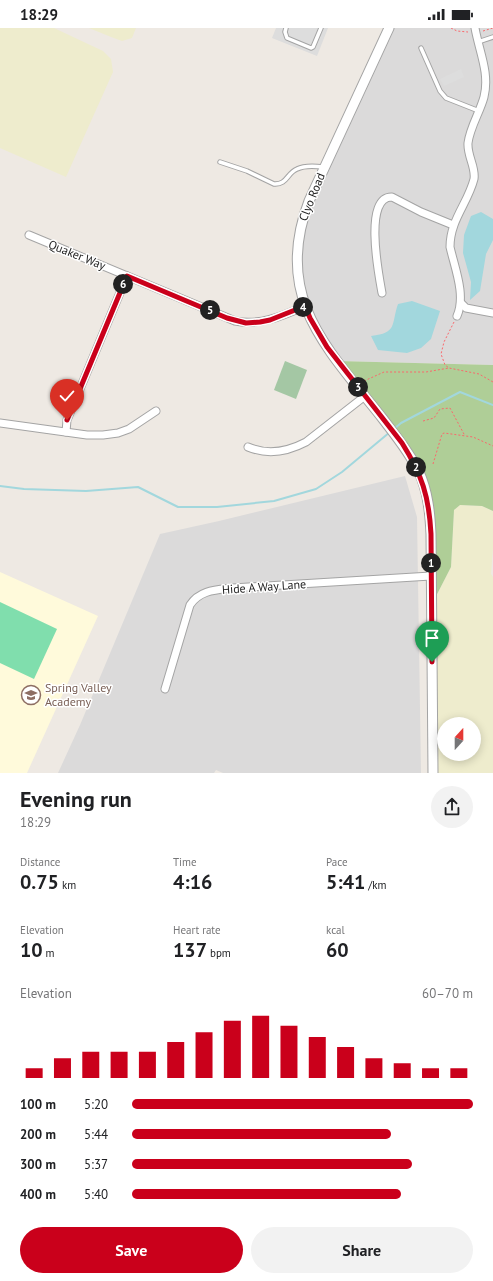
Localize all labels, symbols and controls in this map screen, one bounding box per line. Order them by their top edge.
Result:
text: 18:29 [20,5,58,24]
street label: Clyo Road [295,170,328,223]
street label: Quaker Way [46,236,108,273]
pin: 6 [113,274,133,294]
text: 6 [120,277,126,291]
pin: 4 [293,297,313,317]
pin: 5 [200,300,220,320]
text: 4 [300,300,306,314]
text: 5 [207,303,213,317]
pin: 3 [348,377,368,397]
pin [50,379,84,420]
text: 3 [355,380,361,394]
icon: check [56,385,78,407]
pin: 2 [406,457,426,477]
text: 2 [413,460,419,474]
pin: 1 [421,553,441,573]
text: 1 [428,556,434,570]
street label: Hide A Way Lane [221,576,307,597]
pin [415,621,449,662]
icon: arrive [421,627,443,649]
place label: Spring Valley Academy [45,680,112,709]
school or university icon: Spring Valley Academy [20,684,42,706]
north arrow [437,717,481,761]
map controls [437,717,481,761]
text: Evening run [20,785,132,813]
button: share [431,786,473,828]
text: 18:29 [20,814,51,831]
text: Distance [20,855,60,869]
text: Time [173,855,197,869]
text: Pace [326,855,348,869]
text: 0.75 [20,869,59,895]
text: 4:16 [173,869,212,895]
text: 5:41 [326,869,365,895]
text: km [59,878,76,892]
text: /km [365,878,386,892]
text: Elevation [20,923,64,937]
text: Heart rate [173,923,221,937]
text: kcal [326,923,345,937]
text: 10 [20,937,43,963]
text: 137 [173,937,207,963]
text: 60 [326,937,349,963]
text: m [43,946,55,960]
text: bpm [207,946,231,960]
text: Elevation [20,985,72,1002]
text: 60–70 m [422,985,473,1002]
text: 100 m [20,1096,56,1113]
text: 5:20 [84,1096,108,1113]
text: 200 m [20,1126,56,1143]
text: 5:44 [84,1126,108,1143]
text: 300 m [20,1156,56,1173]
text: 5:37 [84,1156,108,1173]
text: 400 m [20,1186,56,1203]
text: 5:40 [84,1186,108,1203]
button: Save [20,1227,243,1273]
button: Share [251,1227,473,1273]

